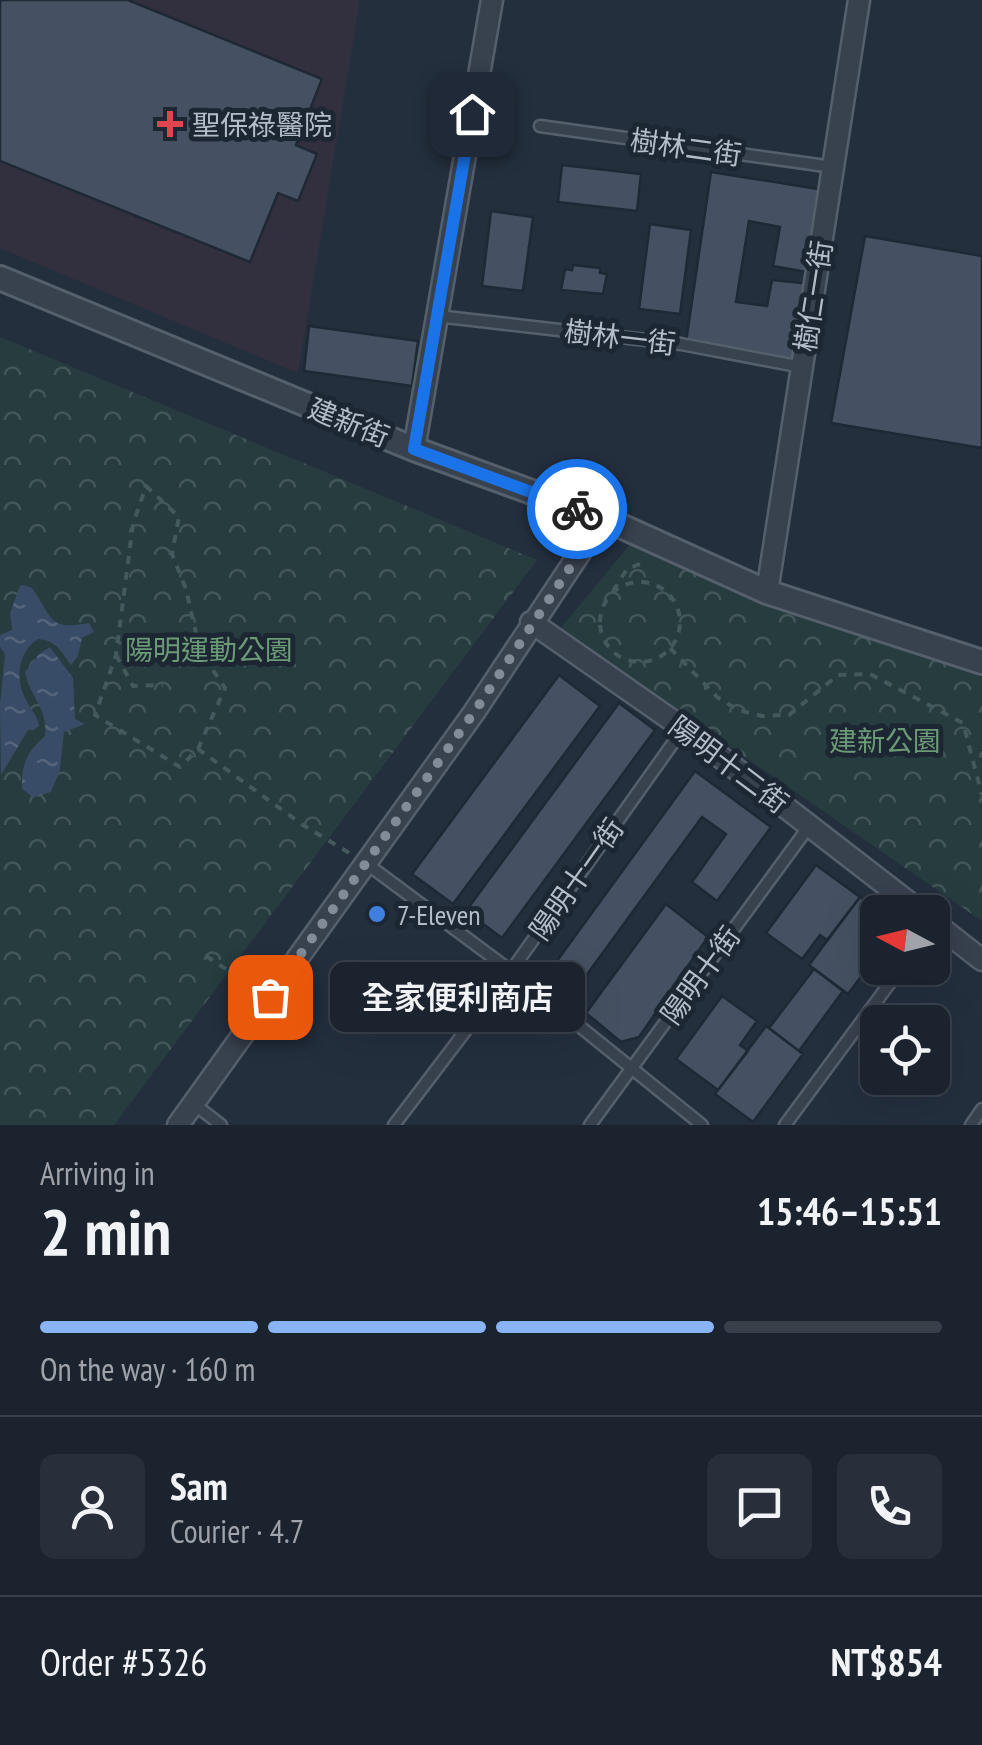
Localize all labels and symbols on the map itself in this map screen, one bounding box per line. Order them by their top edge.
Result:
pin [430,72,515,157]
place label: 聖保祿醫院 [192,106,332,143]
marker: 聖保祿醫院 [157,111,183,137]
street label: 樹林二街 [628,121,744,173]
street label: 樹仁一街 [786,238,840,354]
street label: 樹林一街 [562,312,678,362]
street label: 建新街 [303,389,395,455]
courier [527,459,627,559]
park label: 陽明運動公園 [125,631,293,668]
street label: 陽明十二街 [662,707,796,821]
park label: 建新公園 [829,722,941,759]
street label: 陽明十一街 [521,811,631,947]
north arrow [860,895,950,985]
place label: 7-Eleven [397,896,481,933]
marker: 7-Eleven [366,903,388,925]
street label: 陽明十街 [652,919,748,1031]
pin [228,955,313,1040]
callout: 全家便利商店 [330,962,585,1032]

